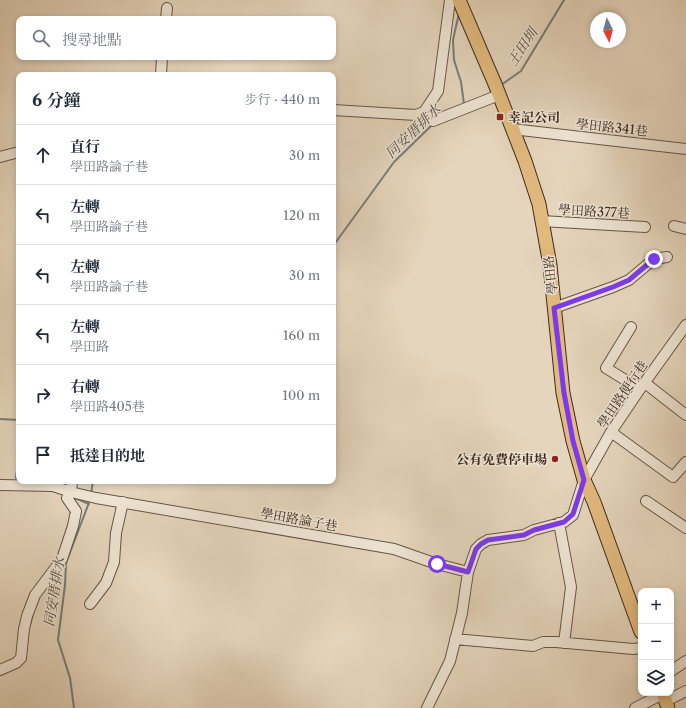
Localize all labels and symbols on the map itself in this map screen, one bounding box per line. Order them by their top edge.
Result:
north arrow [590,12,626,48]
water label: 王田圳 [503,23,542,69]
water label: 同安厝排水 [382,99,446,162]
place label: 幸記公司 [508,109,560,125]
marker: 幸記公司 [495,112,505,122]
street label: 學田路341巷 [575,115,649,139]
street label: 學田路377巷 [558,201,630,221]
route end [645,250,663,268]
street label: 學田路 [540,255,560,295]
street label: 學田路便行巷 [594,357,650,431]
place label: 公有免費停車場 [456,451,547,467]
marker: 公有免費停車場 [550,454,560,464]
street label: 學田路論子巷 [259,504,339,534]
water label: 同安厝排水 [40,554,69,628]
route start [428,555,446,573]

